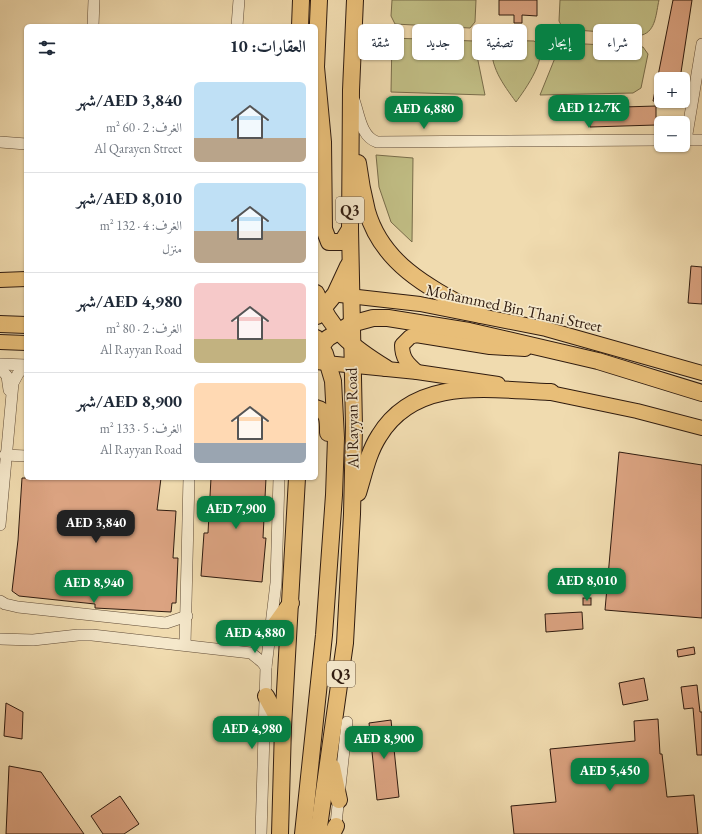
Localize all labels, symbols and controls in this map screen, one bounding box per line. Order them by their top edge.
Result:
chip: شقة [358,24,404,60]
chip: جديد [412,24,464,60]
chip: تصفية [472,24,527,60]
chip: إيجار [535,24,585,60]
chip: شراء [593,24,642,60]
text: العقارات: 10 [230,35,306,57]
icon: filters [36,37,58,59]
map controls [654,72,690,152]
button: + [654,72,690,108]
text: AED 3,840/شهر [77,89,182,111]
pin: AED 12.7K [543,95,635,129]
pin: AED 6,880 [378,96,470,130]
icon: home [226,98,274,146]
text: AED 12.7K [557,99,621,116]
text: AED 6,880 [394,100,454,117]
button: − [654,116,690,152]
text: الغرف: 2 · 60 m² [106,119,182,136]
text: Al Qarayen Street [94,140,182,157]
text: AED 8,010/شهر [77,187,182,209]
road number: Q3 [336,197,364,223]
icon: home [226,199,274,247]
text: الغرف: 4 · 132 m² [100,217,182,234]
text: منزل [162,240,182,257]
street label: Mohammed Bin Thani Street [424,279,604,337]
text: AED 4,980/شهر [77,290,182,312]
icon: home [226,299,274,347]
text: الغرف: 2 · 80 m² [106,320,182,337]
text: Al Rayyan Road [100,341,182,358]
street label: Al Rayyan Road [341,366,363,470]
text: AED 8,900/شهر [77,390,182,412]
icon: home [226,399,274,447]
text: الغرف: 5 · 133 m² [100,420,182,437]
text: Al Rayyan Road [100,441,182,458]
pin: AED 7,900 [190,496,282,530]
text: AED 7,900 [206,500,266,517]
pin: AED 3,840 [50,510,142,544]
text: AED 3,840 [66,514,126,531]
pin: AED 8,010 [541,568,633,602]
pin: AED 8,940 [48,570,140,604]
text: AED 8,010 [557,572,617,589]
text: AED 8,940 [64,574,124,591]
pin: AED 4,880 [209,620,301,654]
text: AED 4,880 [225,624,285,641]
road number: Q3 [327,661,355,687]
pin: AED 4,980 [206,716,298,750]
text: AED 4,980 [222,720,282,737]
pin: AED 8,900 [338,726,430,760]
text: AED 8,900 [354,730,414,747]
pin: AED 5,450 [564,758,656,792]
text: AED 5,450 [580,762,640,779]

